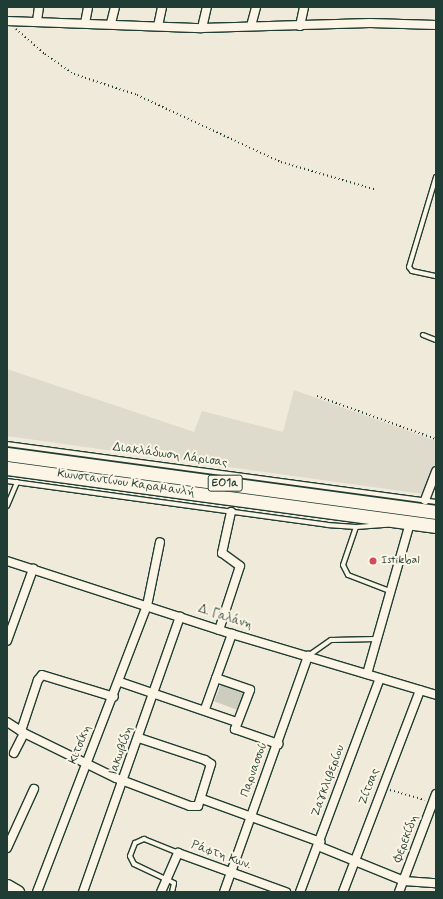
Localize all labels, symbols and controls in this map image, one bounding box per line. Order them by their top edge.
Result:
street label: Διακλάδωση Λάρισας [112,441,228,471]
street label: Κωνσταντίνου Καραμανλή [56,467,196,501]
road number: ΕΟ1α [207,474,243,492]
place label: Istikbal [381,554,420,568]
marker: Istikbal [368,556,378,566]
street label: Δ. Γαλάνη [196,603,254,633]
street label: Κιτσίκη [67,723,95,767]
street label: Ιακωβίδη [107,725,137,777]
street label: Παρνασσού [238,741,272,799]
street label: Ζαγκλιβερίου [309,743,349,819]
street label: Ζίτσας [356,767,384,807]
street label: Φερεκίδη [391,813,423,865]
street label: Ράφτη Κων. [189,839,253,873]

